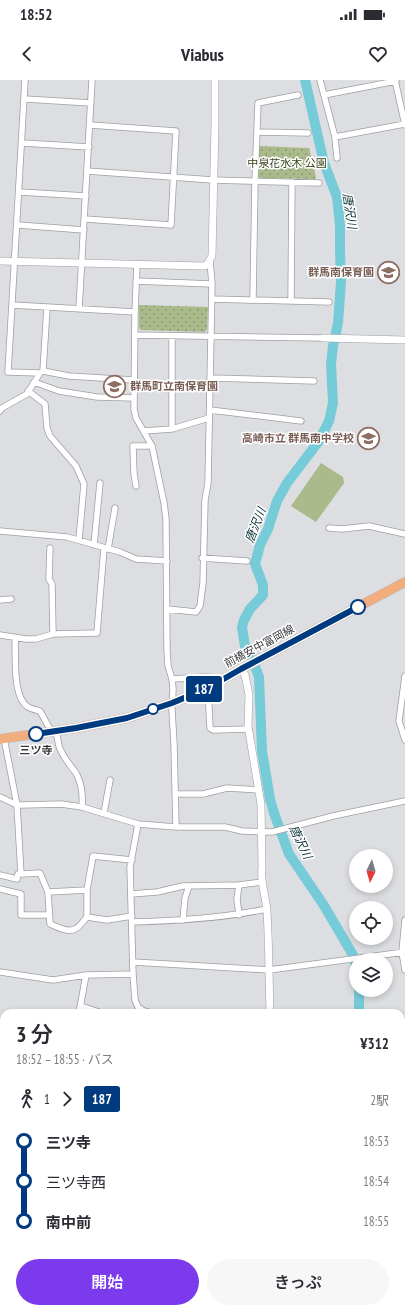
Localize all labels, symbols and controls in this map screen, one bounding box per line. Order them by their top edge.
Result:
text: 18:52 [20,5,52,24]
icon: back [16,43,38,65]
text: Viabus [181,43,224,66]
icon: heart [367,43,389,65]
park label: 中泉花水木 公園 [247,156,327,170]
water label: 唐沢川 [340,192,360,232]
school or university icon: 群馬南保育園 [376,259,402,285]
place label: 群馬南保育園 [308,265,374,279]
school or university icon: 群馬町立南保育園 [101,373,127,399]
place label: 群馬町立南保育園 [130,379,218,393]
school or university icon: 高崎市立 群馬南中学校 [356,425,382,451]
place label: 高崎市立 群馬南中学校 [242,431,354,445]
water label: 唐沢川 [241,504,269,545]
unlabelled marker [350,599,366,615]
street label: 前橋安中富岡線 [222,622,296,670]
line badge: 187 [181,676,227,702]
text: 187 [194,680,214,698]
unlabelled marker [147,703,159,715]
marker: 三ツ寺 [28,726,44,742]
place label: 三ツ寺 [20,743,53,757]
water label: 唐沢川 [286,823,317,863]
north arrow [349,849,393,893]
map controls [349,849,393,997]
button: locate [349,901,393,945]
button: layers [349,953,393,997]
text: 3 分 [16,1020,53,1048]
text: ¥312 [360,1034,389,1053]
text: 18:52 – 18:55 · バス [16,1051,114,1068]
icon: walk [16,1088,38,1110]
icon: forward [56,1088,78,1110]
text: 187 [92,1090,112,1108]
text: 1 [44,1091,50,1108]
text: 2駅 [370,1092,389,1109]
text: 三ツ寺 [46,1133,91,1152]
text: 18:53 [363,1133,389,1150]
text: 三ツ寺西 [46,1173,106,1192]
text: 18:54 [363,1173,389,1190]
text: 南中前 [46,1213,91,1232]
text: 18:55 [363,1213,389,1230]
button: 開始 [16,1259,199,1305]
button: きっぷ [207,1259,389,1305]

